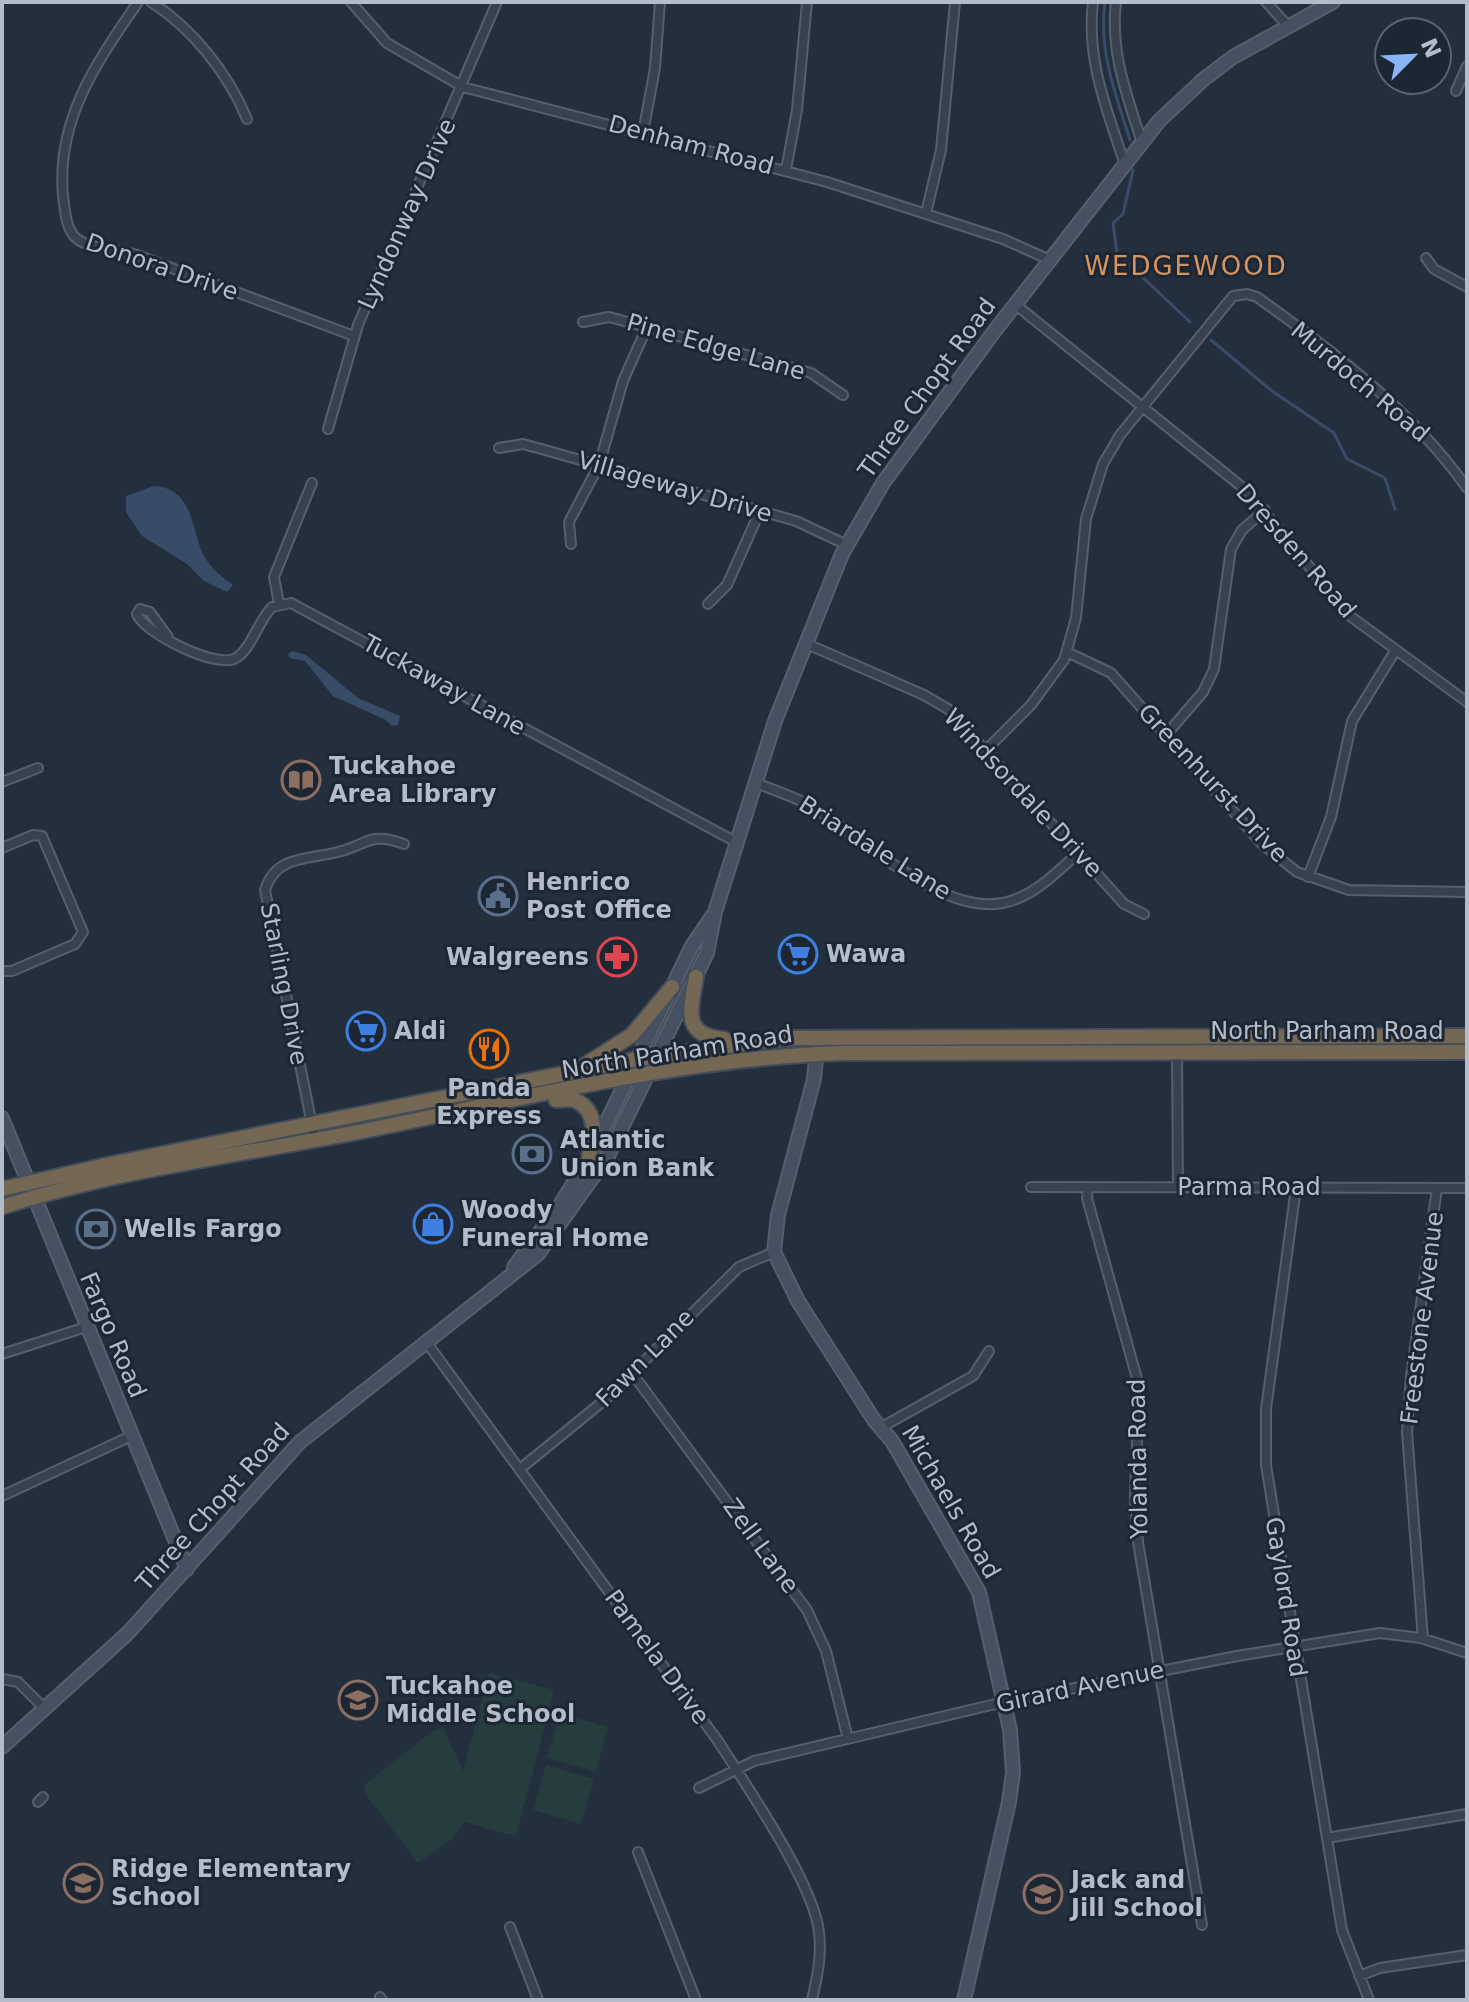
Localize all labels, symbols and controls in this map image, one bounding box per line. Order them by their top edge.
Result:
north arrow [1373,16,1453,96]
text: N [1416,35,1446,62]
street label: Denham Road [605,110,777,180]
street label: Lyndonway Drive [352,114,462,314]
street label: Donora Drive [82,228,242,306]
district label: WEDGEWOOD [1084,251,1288,281]
street label: Three Chopt Road [852,293,1002,484]
street label: Pine Edge Lane [624,308,808,386]
street label: Murdoch Road [1285,316,1435,448]
street label: Villageway Drive [575,446,775,528]
street label: Dresden Road [1230,478,1362,624]
street label: Tuckaway Lane [357,628,530,741]
street label: Greenhurst Drive [1132,698,1294,868]
street label: Windsordale Drive [938,703,1108,883]
place label: Tuckahoe Area Library [329,752,497,808]
library icon: Tuckahoe Area Library [280,759,322,801]
street label: Briardale Lane [794,790,956,906]
place label: Henrico Post Office [526,868,672,924]
public building icon: Henrico Post Office [477,875,519,917]
street label: Starling Drive [255,901,313,1067]
supermarket icon: Wawa [777,933,819,975]
pharmacy icon: Walgreens [596,936,638,978]
place label: Wawa [826,940,906,968]
place label: Walgreens [446,943,589,971]
supermarket icon: Aldi [345,1010,387,1052]
place label: Aldi [394,1017,446,1045]
street label: North Parham Road [1210,1017,1444,1045]
street label: North Parham Road [560,1020,794,1084]
restaurant icon: Panda Express [468,1028,510,1070]
place label: Panda Express [436,1074,542,1130]
place label: Atlantic Union Bank [560,1126,715,1182]
bank icon: Atlantic Union Bank [511,1133,553,1175]
street label: Parma Road [1177,1173,1321,1201]
place label: Woody Funeral Home [461,1196,649,1252]
shop icon: Woody Funeral Home [412,1203,454,1245]
bank icon: Wells Fargo [75,1208,117,1250]
street label: Freestone Avenue [1395,1210,1449,1426]
place label: Wells Fargo [124,1215,282,1243]
street label: Fargo Road [74,1268,152,1402]
street label: Fawn Lane [590,1303,700,1413]
street label: Yolanda Road [1123,1378,1153,1541]
street label: Three Chopt Road [130,1418,296,1597]
street label: Michaels Road [896,1420,1006,1584]
street label: Zell Lane [717,1493,805,1599]
street label: Gaylord Road [1260,1515,1312,1679]
street label: Pamela Drive [599,1584,715,1730]
street label: Girard Avenue [993,1655,1167,1719]
place label: Tuckahoe Middle School [386,1672,575,1728]
school or university icon: Tuckahoe Middle School [337,1679,379,1721]
place label: Ridge Elementary School [111,1855,351,1911]
school or university icon: Ridge Elementary School [62,1862,104,1904]
place label: Jack and Jill School [1069,1866,1203,1922]
school or university icon: Jack and Jill School [1022,1873,1064,1915]

